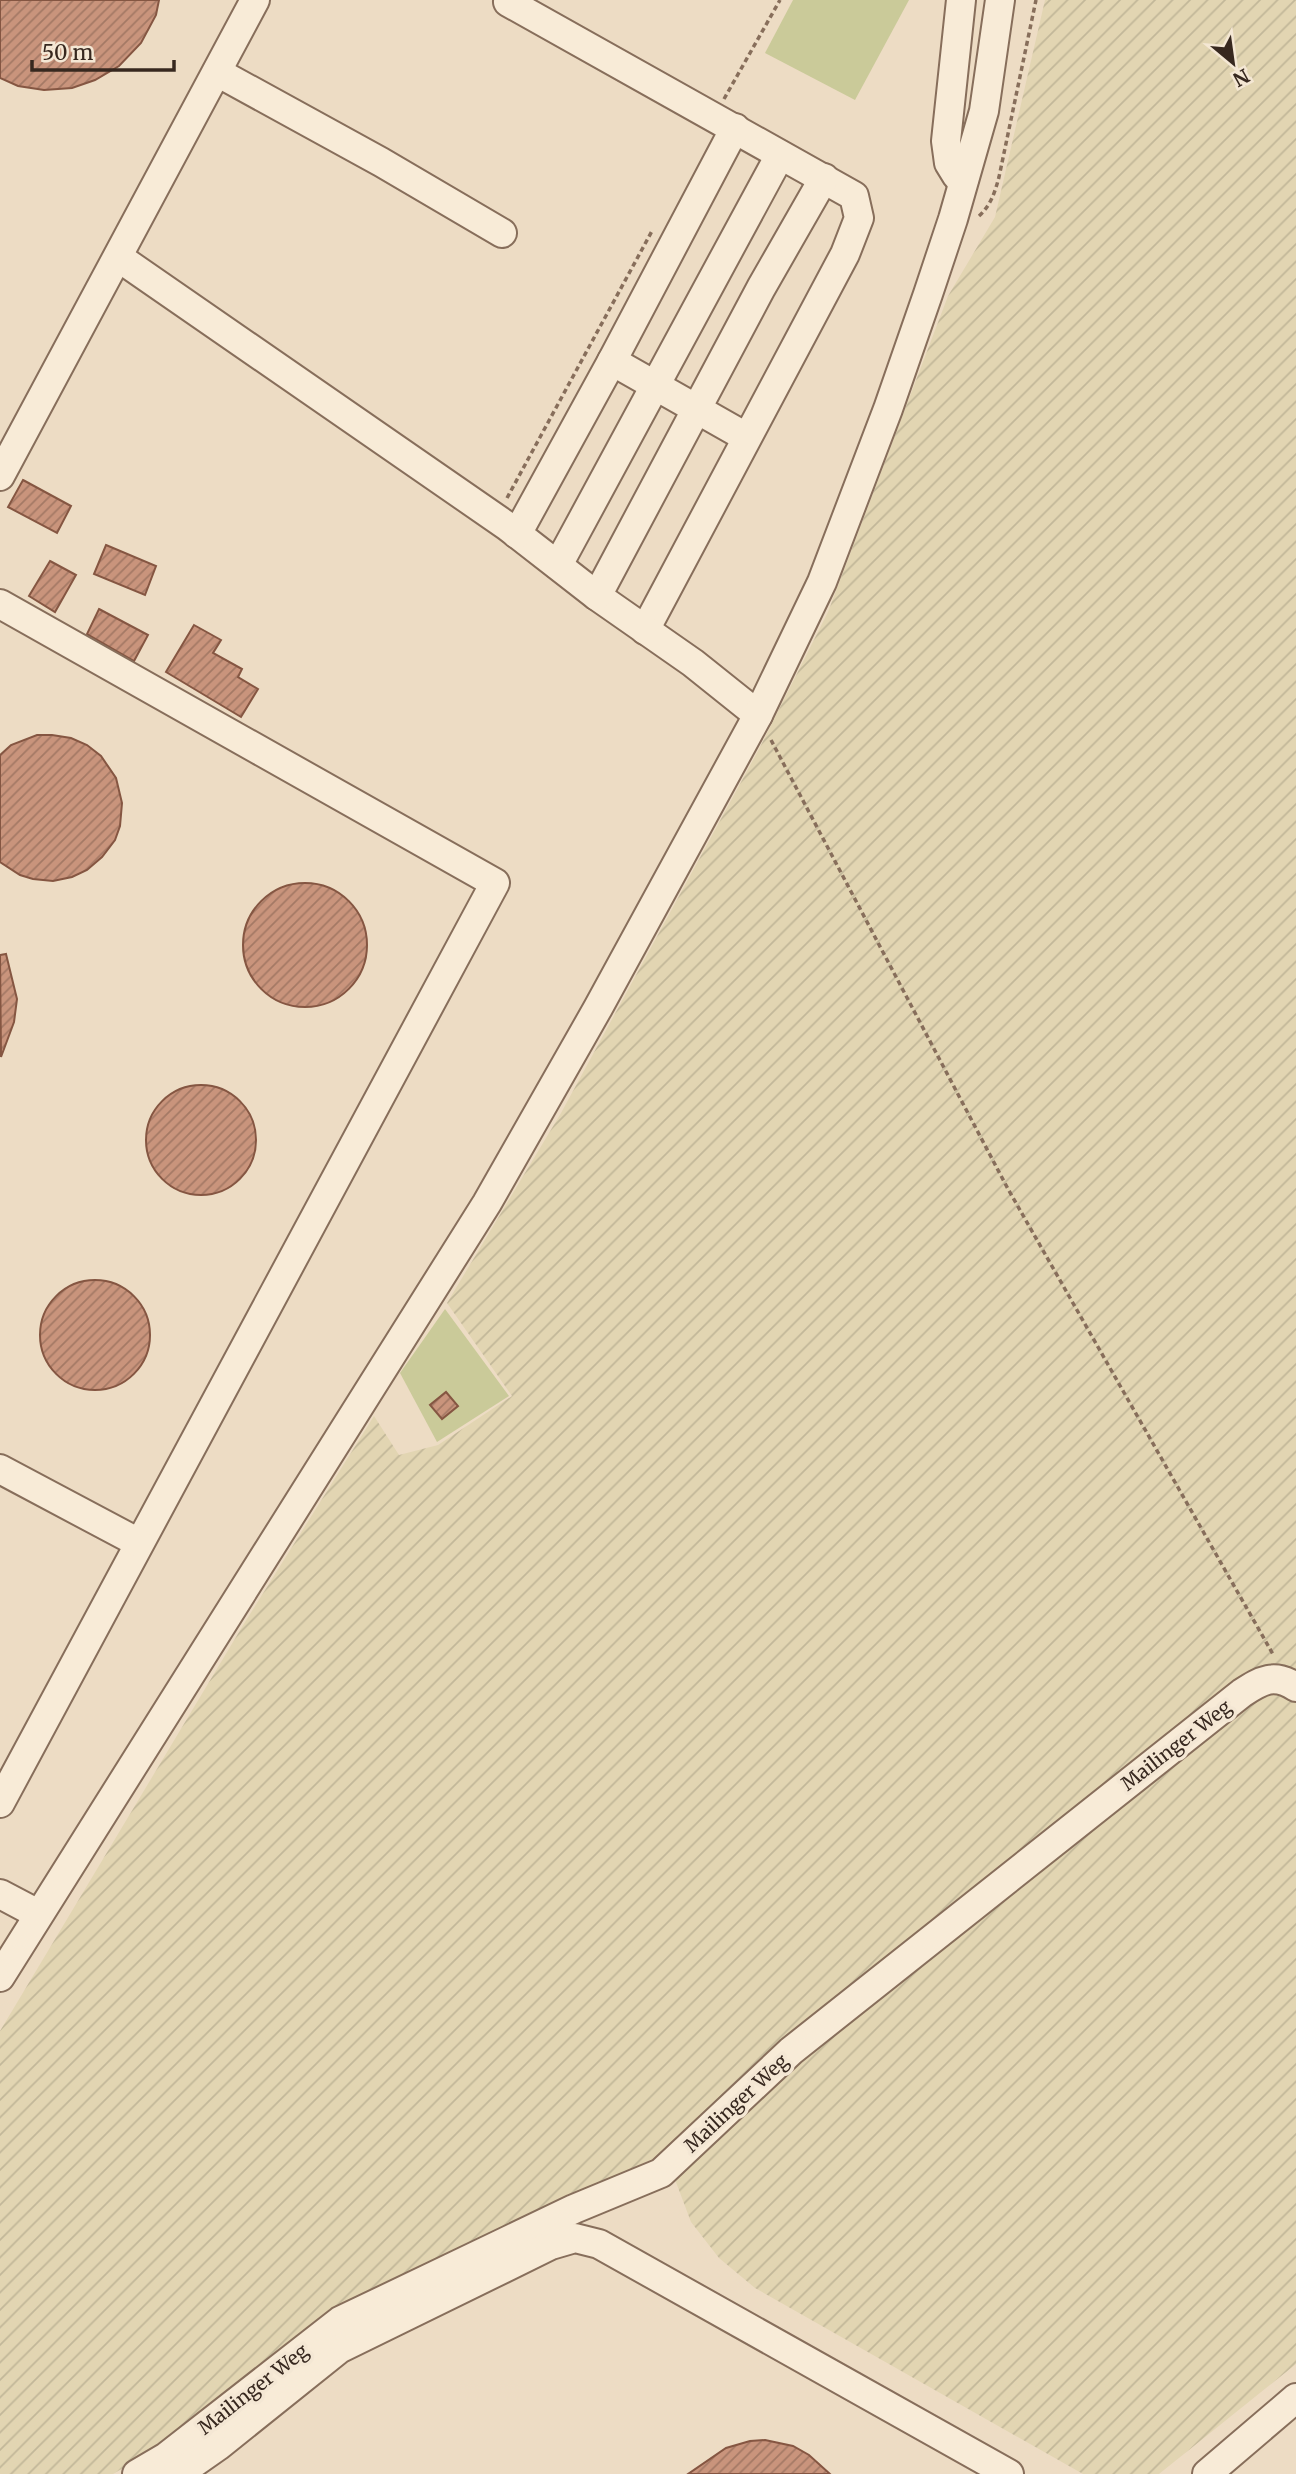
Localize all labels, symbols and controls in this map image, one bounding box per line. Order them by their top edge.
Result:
scale bar [32,28,173,72]
north arrow [1198,28,1268,98]
text: 50 m [42,39,93,66]
text: N [1229,64,1254,92]
street label: Mailinger Weg [1116,1694,1236,1796]
street label: Mailinger Weg [679,2048,793,2157]
street label: Mailinger Weg [193,2338,313,2440]

